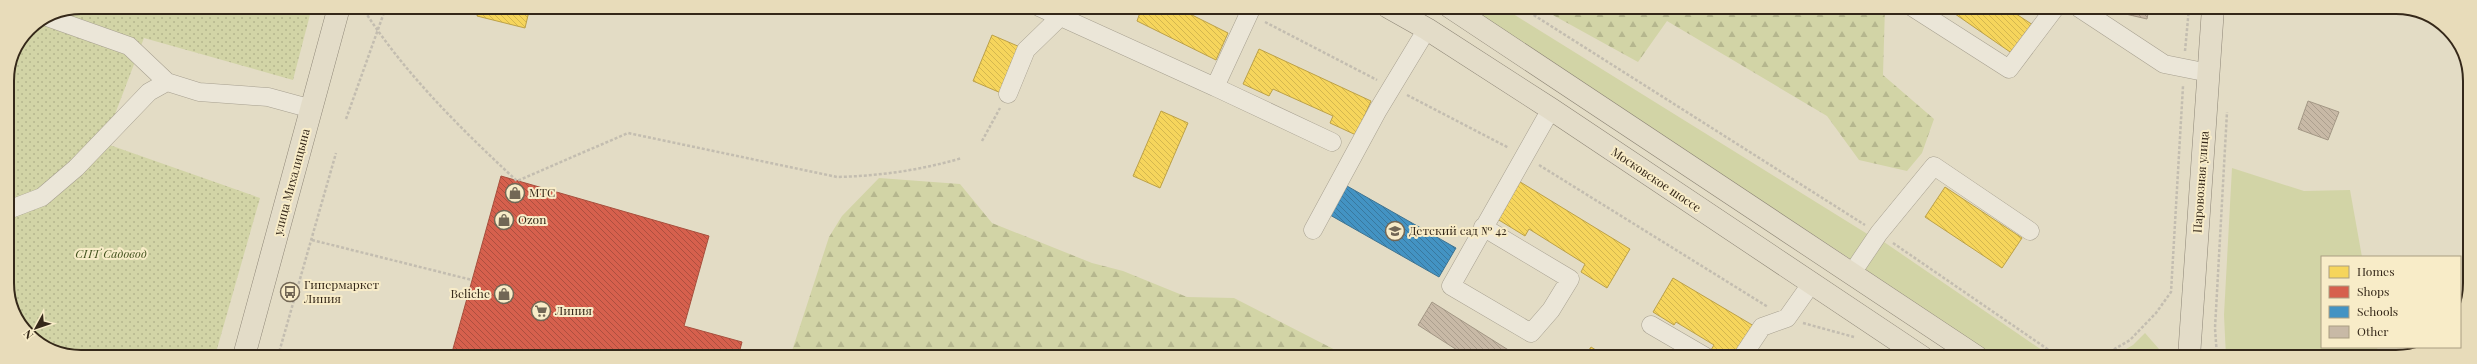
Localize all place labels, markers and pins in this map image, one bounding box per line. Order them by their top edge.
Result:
shop icon: МТС [504,182,526,204]
place label: МТС [529,184,555,200]
shop icon: Ozon [493,209,515,231]
place label: Ozon [518,211,546,227]
school or university icon: Детский сад № 42 [1384,220,1406,242]
place label: Детский сад № 42 [1409,222,1507,238]
place label: Гипермаркет Линия [303,276,379,306]
bus stop icon: Гипермаркет Линия [279,281,301,303]
shop icon: Beliche [493,283,515,305]
place label: Beliche [451,285,490,301]
supermarket icon: Линия [530,300,552,322]
place label: Линия [554,302,593,318]

